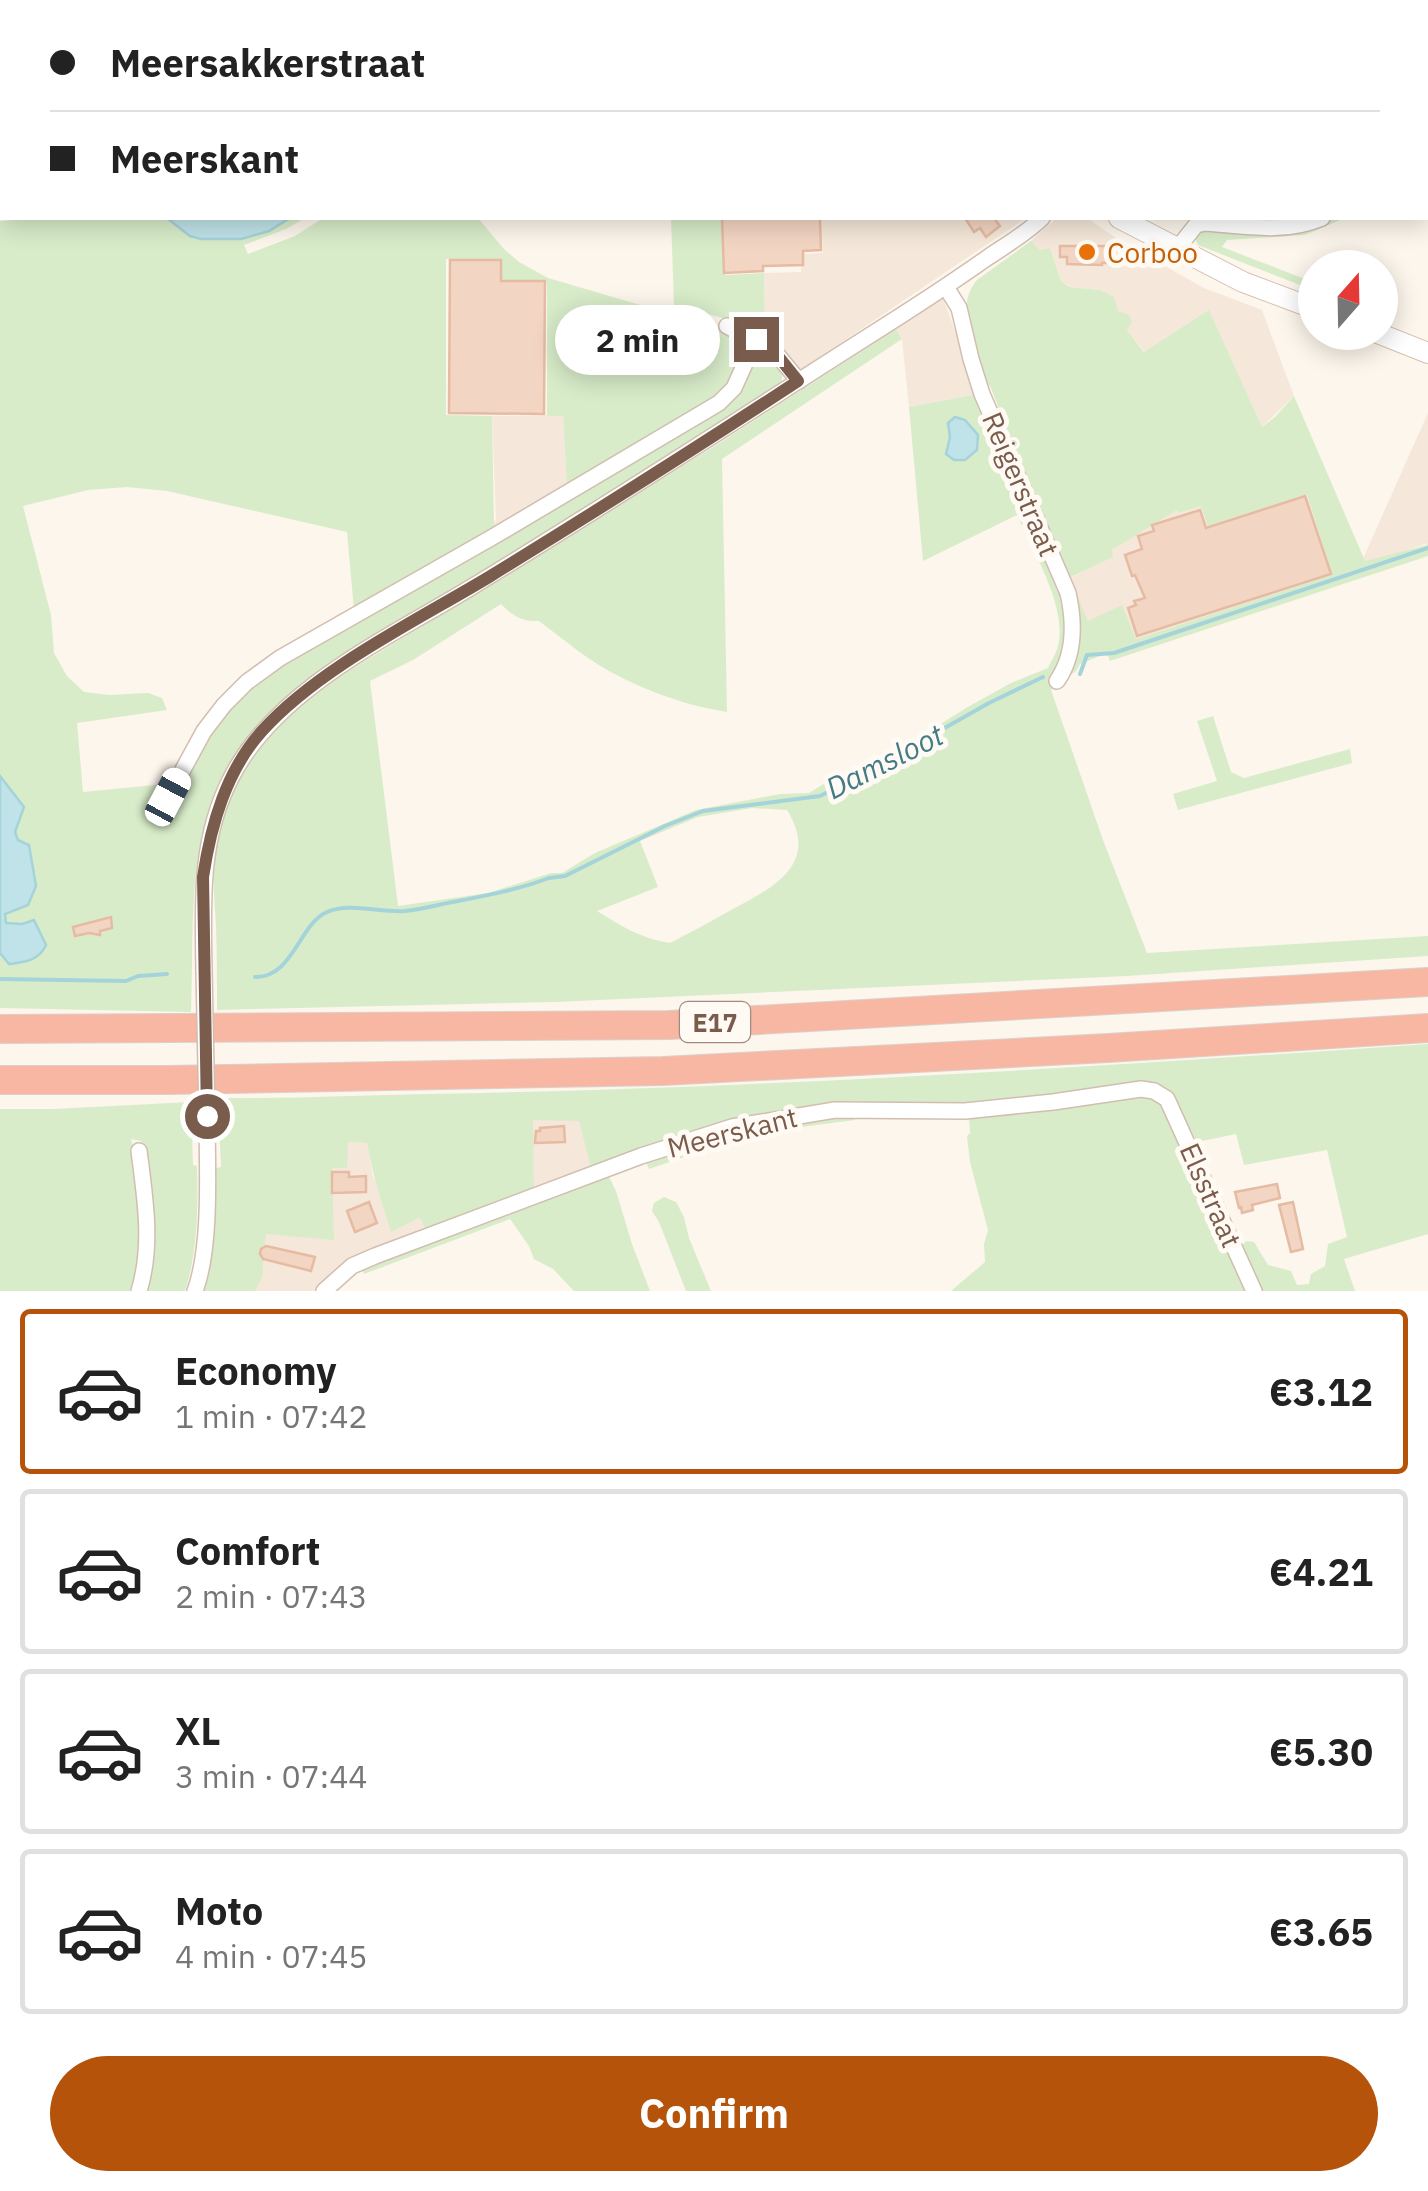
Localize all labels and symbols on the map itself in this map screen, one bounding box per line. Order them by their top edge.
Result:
place label: Corboo [1107,234,1198,271]
marker: Corboo [1076,241,1098,263]
north arrow [1298,250,1398,350]
callout: 2 min [556,304,721,374]
route end [734,317,779,362]
street label: Reigerstraat [974,406,1068,562]
water label: Damsloot [819,714,951,807]
car [141,763,195,831]
road number: E17 [680,1002,750,1042]
route start [185,1094,230,1139]
street label: Meerskant [663,1098,801,1166]
street label: Elsstraat [1172,1137,1250,1253]

